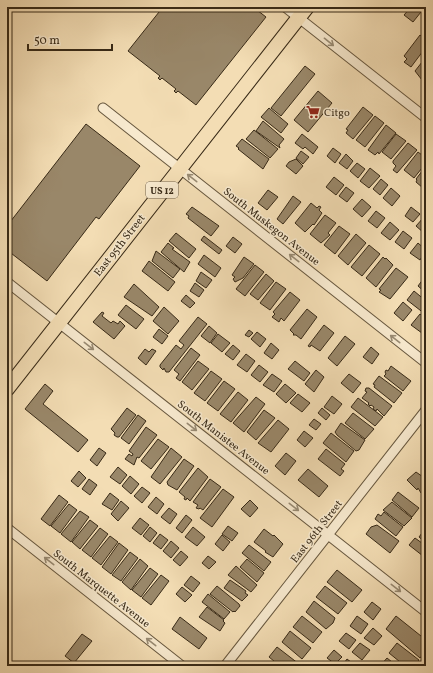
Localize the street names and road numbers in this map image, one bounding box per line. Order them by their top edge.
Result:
road number: US 12 [146,182,178,198]
street label: South Muskegon Avenue [220,185,323,270]
street label: East 95th Street [91,212,149,280]
street label: South Manistee Avenue [174,397,272,479]
street label: East 96th Street [288,497,347,566]
street label: South Marquette Avenue [49,547,153,632]

